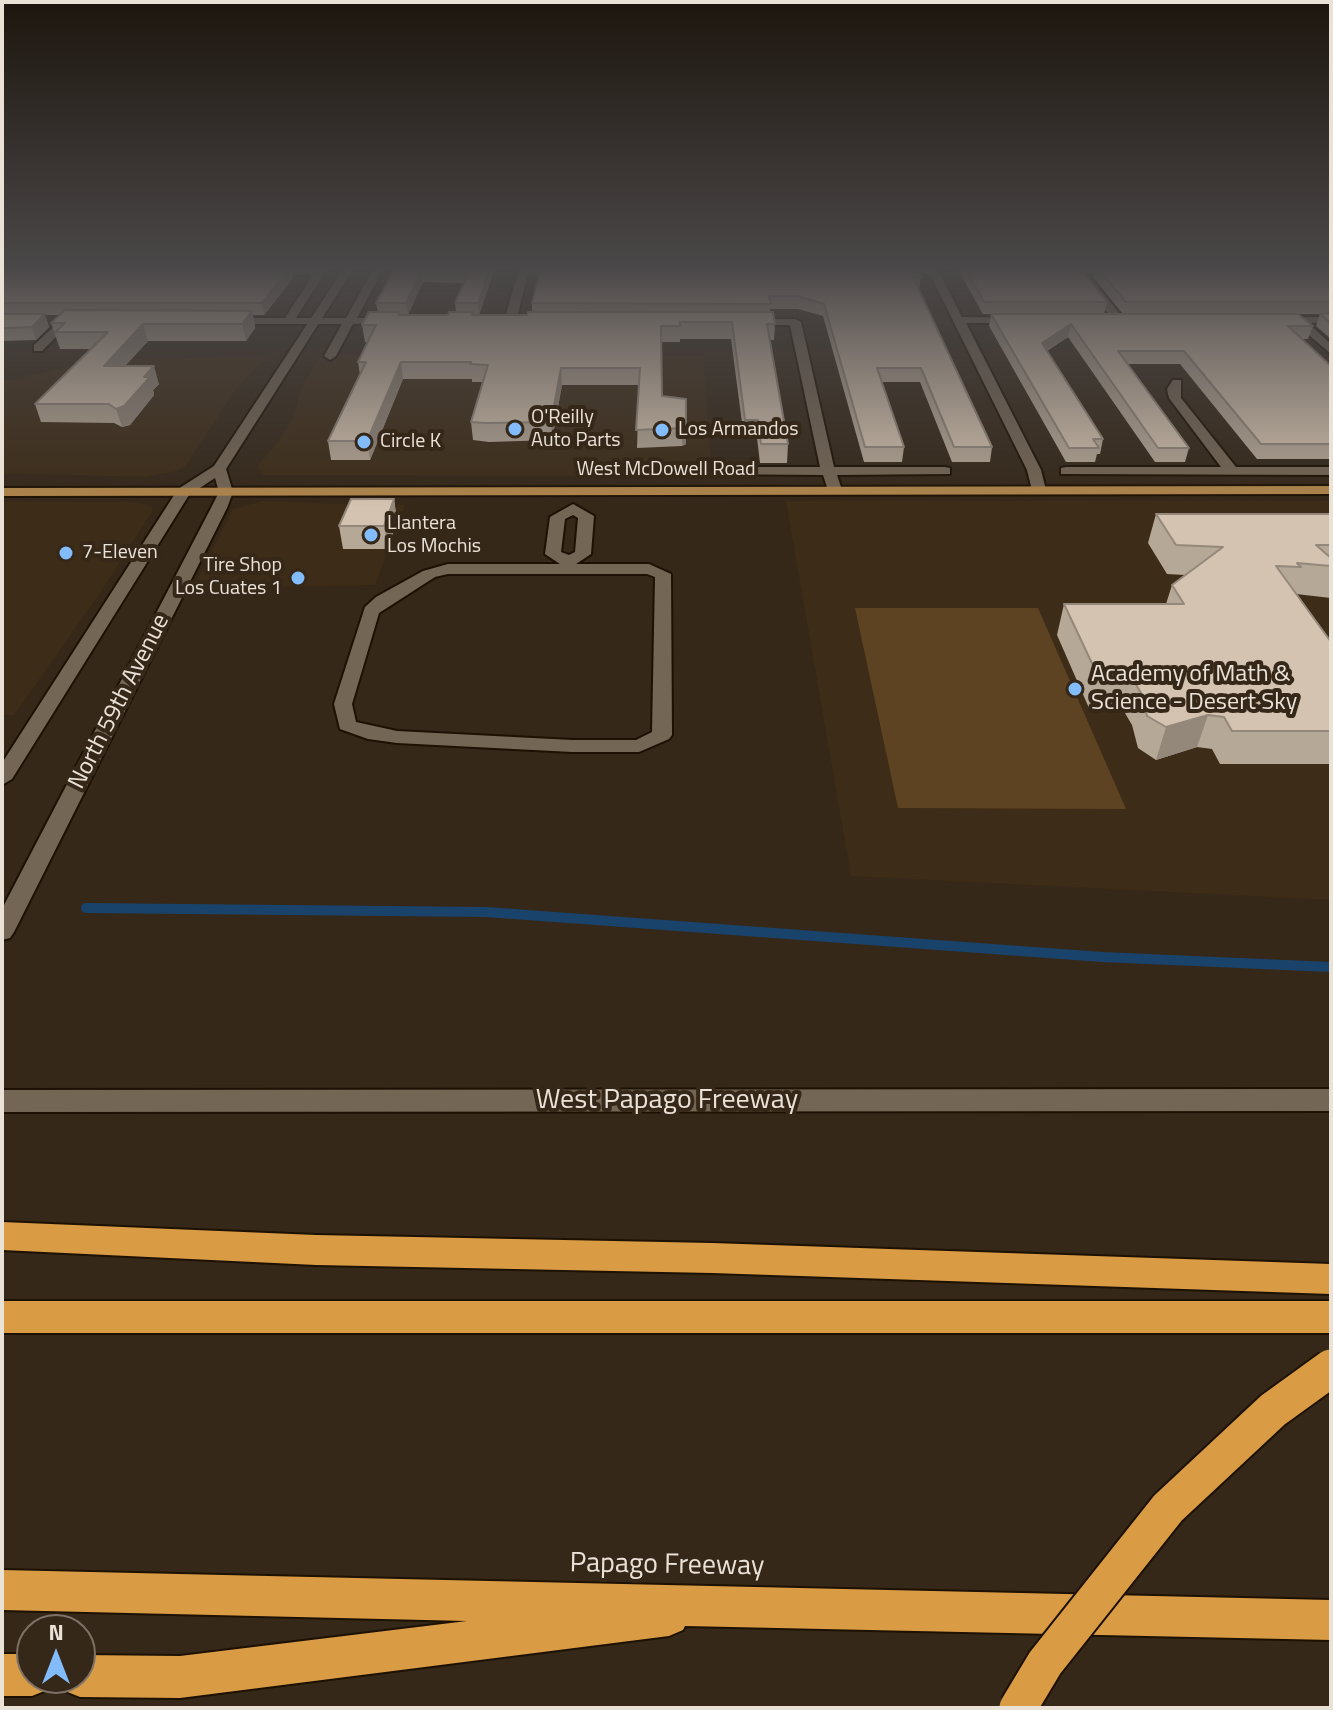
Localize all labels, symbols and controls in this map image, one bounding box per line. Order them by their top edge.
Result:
place label: O'Reilly Auto Parts [531,406,621,453]
place label: Los Armandos [678,418,798,442]
marker: O'Reilly Auto Parts [506,420,524,438]
marker: Los Armandos [653,421,671,439]
place label: Circle K [380,430,441,454]
marker: Circle K [355,433,373,451]
street label: West McDowell Road [576,458,756,482]
place label: Llantera Los Mochis [387,512,481,559]
marker: Llantera Los Mochis [362,526,380,544]
place label: 7-Eleven [82,541,158,565]
marker: 7-Eleven [57,544,75,562]
place label: Tire Shop Los Cuates 1 [175,554,282,601]
marker: Tire Shop Los Cuates 1 [289,569,307,587]
street label: North 59th Avenue [64,610,176,794]
place label: Academy of Math & Science - Desert Sky [1091,661,1297,717]
marker: Academy of Math & Science - Desert Sky [1066,680,1084,698]
street label: West Papago Freeway [536,1084,798,1118]
street label: Papago Freeway [569,1548,765,1584]
north arrow [16,1614,96,1694]
text: N [48,1615,64,1649]

